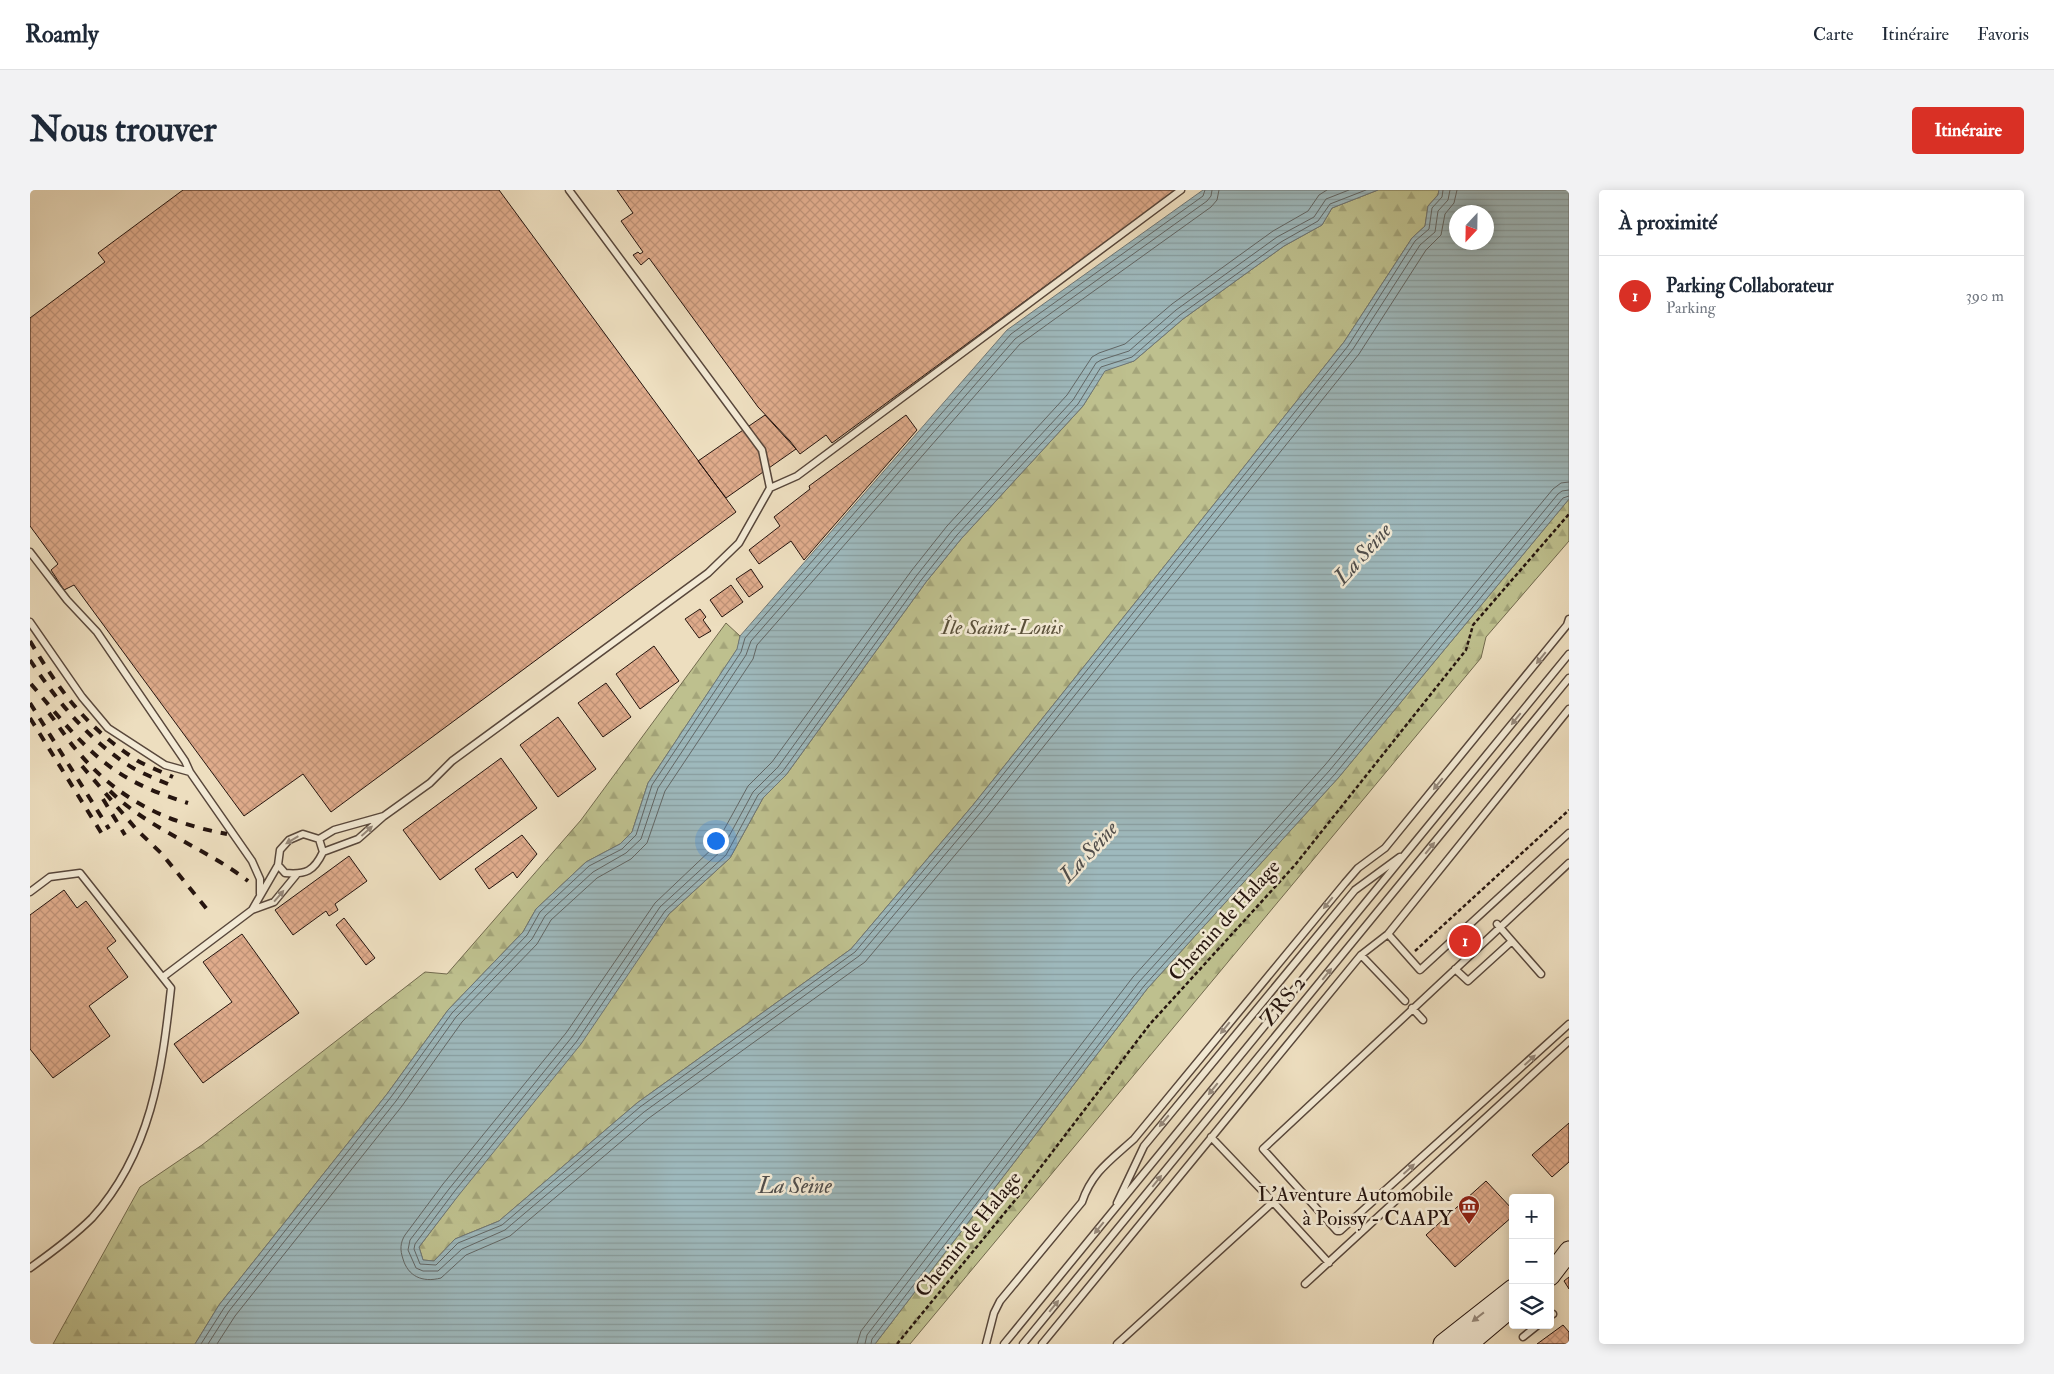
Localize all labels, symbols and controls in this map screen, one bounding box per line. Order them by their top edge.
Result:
text: Roamly [25,19,99,50]
text: Carte [1813,23,1854,46]
text: Itinéraire [1882,23,1949,46]
text: Favoris [1977,23,2029,46]
button: Itinéraire [1912,107,2024,154]
text: Nous trouver [30,108,217,152]
north arrow [1449,205,1494,250]
text: À proximité [1619,209,1717,236]
text: Parking Collaborateur [1666,274,1834,298]
text: 1 [1632,286,1638,306]
text: 390 m [1966,286,2004,306]
text: Parking [1666,298,1716,318]
water label: La Seine [1327,516,1398,591]
park label: Île Saint-Louis [941,614,1064,641]
one-way arrow [1535,651,1546,664]
one-way arrow [1510,712,1521,725]
one-way arrow [1432,777,1443,790]
water label: La Seine [1053,815,1125,889]
one-way arrow [360,825,372,837]
your location [703,828,729,854]
one-way arrow [285,836,300,844]
one-way arrow [1424,842,1435,855]
street label: Chemin de Halage [1163,854,1286,987]
one-way arrow [273,890,285,902]
one-way arrow [1323,896,1334,909]
pin: 1 [1449,922,1481,960]
one-way arrow [1321,968,1332,981]
street label: ZRS 2 [1255,970,1312,1032]
one-way arrow [1220,1021,1231,1034]
one-way arrow [1523,1055,1536,1066]
one-way arrow [1208,1082,1219,1095]
one-way arrow [1159,1114,1170,1127]
one-way arrow [1403,1164,1416,1175]
street label: Chemin de Halage [909,1165,1028,1303]
water label: La Seine [757,1172,833,1200]
one-way arrow [1151,1175,1163,1187]
place label: L'Aventure Automobile à Poissy - CAAPY [1258,1181,1454,1232]
museum icon: L'Aventure Automobile à Poissy - CAAPY [1457,1194,1481,1225]
map controls [1509,1194,1554,1329]
button: + [1509,1194,1554,1239]
one-way arrow [1094,1221,1105,1234]
button: − [1509,1239,1554,1284]
button: layers [1509,1284,1554,1329]
one-way arrow [1048,1300,1059,1313]
one-way arrow [1472,1311,1485,1322]

